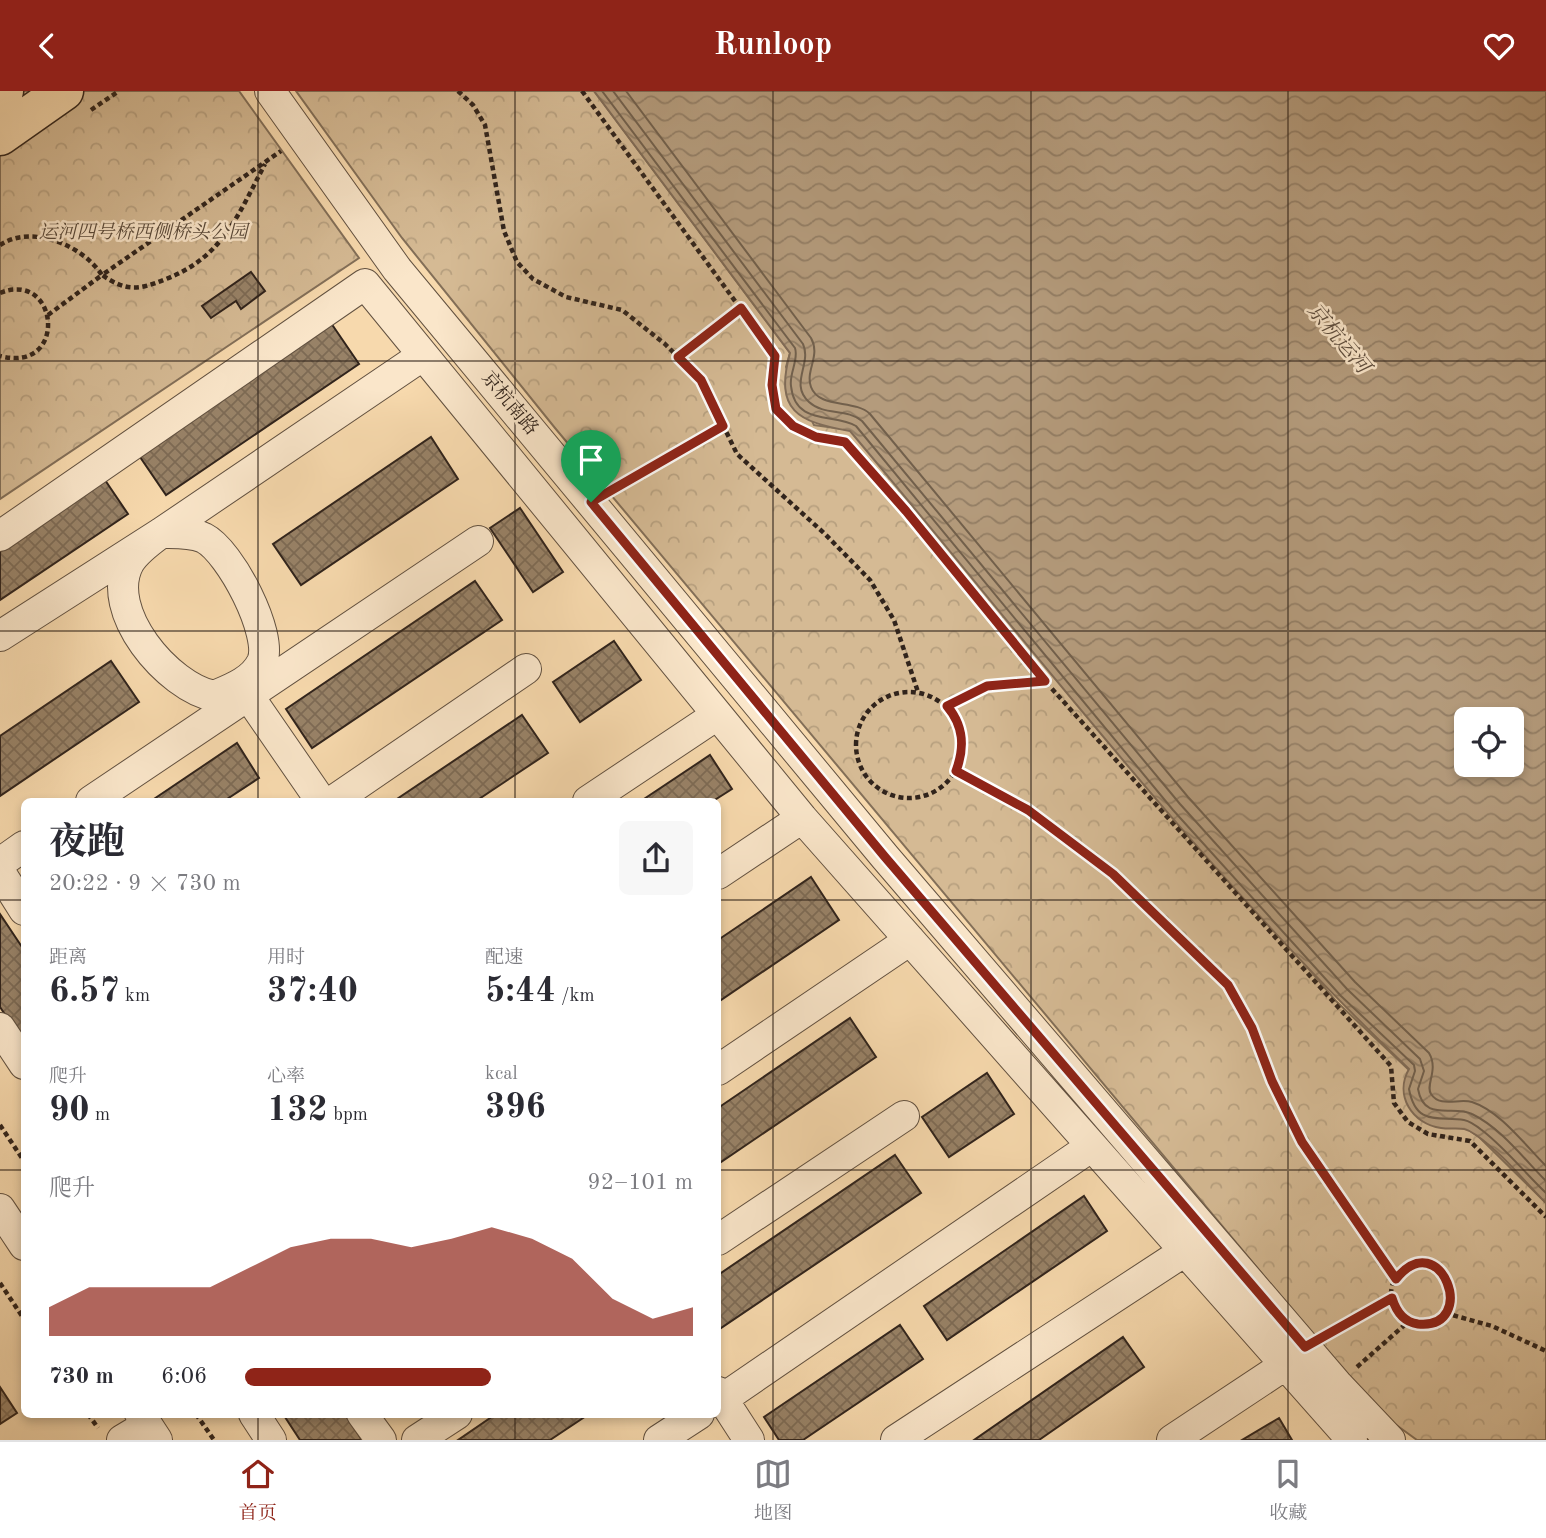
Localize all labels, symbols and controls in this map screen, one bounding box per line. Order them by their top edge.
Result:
icon: back [28,27,66,65]
icon: heart [1480,27,1518,65]
text: Runloop [714,30,832,62]
park label: 运河四号桥西侧桥头公园 [38,222,250,243]
water label: 京杭运河 [1303,299,1377,381]
street label: 京杭南路 [477,367,543,439]
pin [561,430,621,502]
icon: arrive [572,441,610,479]
map controls [1454,707,1524,777]
button: locate [1454,707,1524,777]
button: share [619,821,693,895]
text: 夜跑 [49,825,125,863]
text: 20:22 · 9 × 730 m [49,872,241,895]
text: 距离 [49,949,87,968]
text: 用时 [267,949,305,968]
text: 配速 [485,949,523,968]
text: 6.57 [49,974,120,1009]
text: 37:40 [267,974,358,1009]
text: 5:44 [485,974,556,1009]
text: km [120,987,150,1006]
text: /km [556,987,595,1006]
text: kcal [485,1065,518,1084]
text: 爬升 [49,1068,87,1087]
text: 心率 [267,1068,305,1087]
text: 396 [485,1090,546,1125]
text: 90 [49,1093,90,1128]
text: 132 [267,1093,328,1128]
text: m [90,1106,110,1125]
text: bpm [328,1106,368,1125]
text: 92–101 m [587,1171,693,1194]
text: 爬升 [49,1177,95,1200]
text: 730 m [49,1365,114,1388]
text: 6:06 [161,1365,207,1388]
tab: 首页 [239,1455,277,1526]
tab: 地图 [754,1455,792,1526]
tab: 收藏 [1269,1455,1307,1526]

